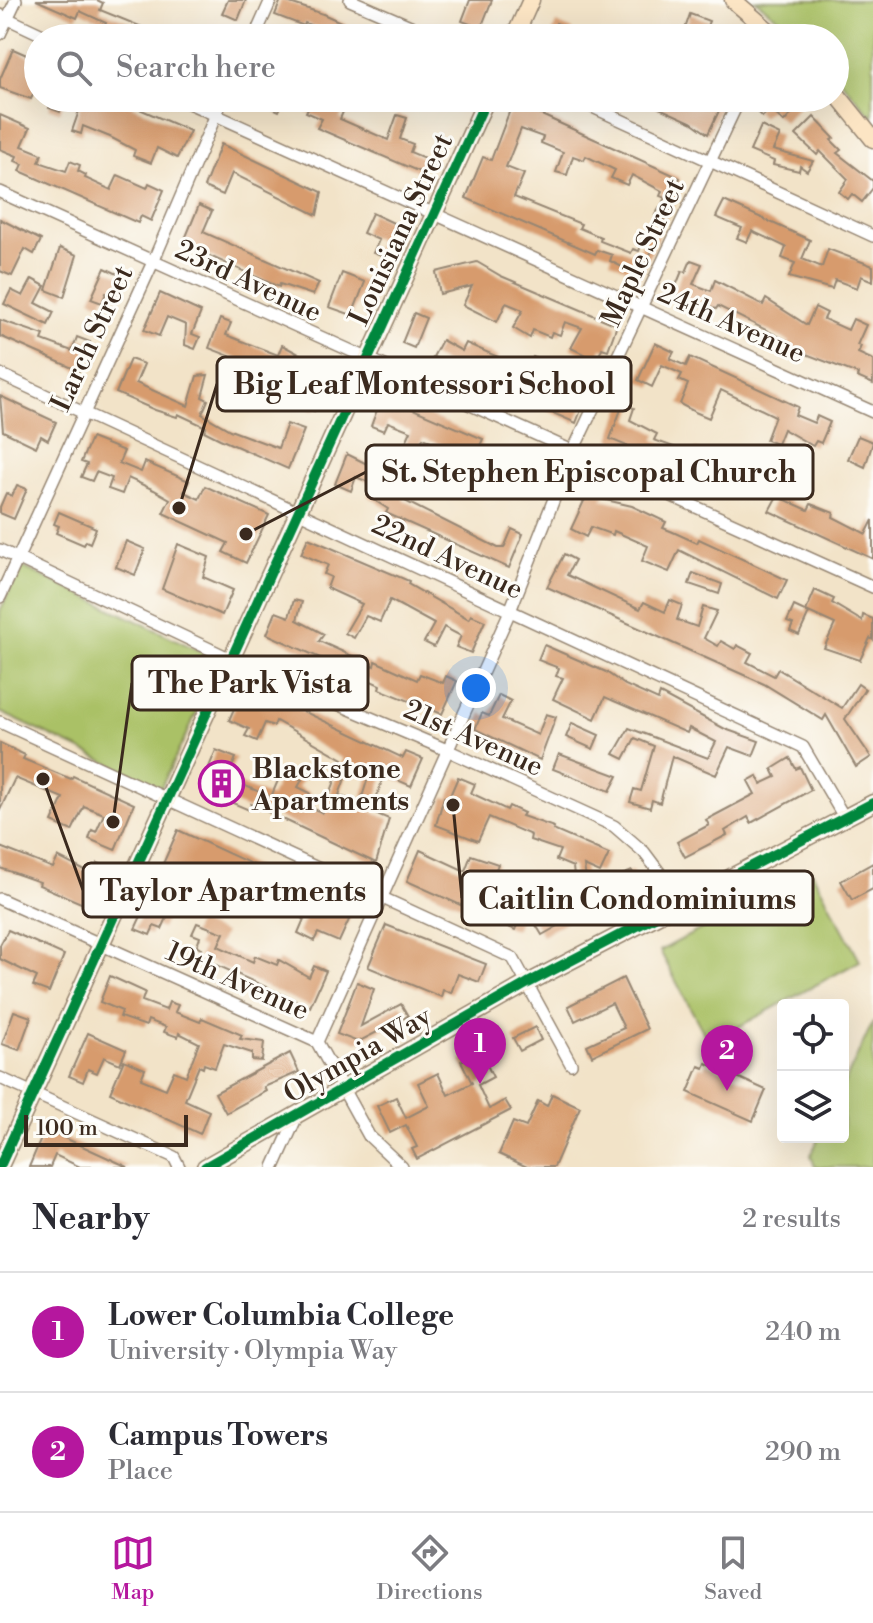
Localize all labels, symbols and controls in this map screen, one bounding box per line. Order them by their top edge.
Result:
search box [24,24,849,112]
icon: search [52,46,96,90]
text: Search here [116,49,276,87]
street label: Louisiana Street [342,128,461,331]
street label: Maple Street [594,173,693,332]
street label: 23rd Avenue [170,232,327,330]
street label: Larch Street [43,260,141,417]
street label: 24th Avenue [652,275,811,371]
callout: Big Leaf Montessori School [217,357,631,411]
text: Big Leaf Montessori School [233,366,615,404]
callout: St. Stephen Episcopal Church [366,445,813,499]
text: St. Stephen Episcopal Church [382,454,797,492]
street label: 22nd Avenue [366,507,528,608]
callout: The Park Vista [132,656,368,710]
text: The Park Vista [148,665,353,703]
your location [456,668,496,708]
street label: 21st Avenue [398,692,548,785]
place label: Blackstone Apartments [251,752,409,819]
building icon: Blackstone Apartments [197,760,245,808]
callout: Taylor Apartments [83,863,382,917]
callout: Caitlin Condominiums [462,871,813,925]
text: Taylor Apartments [100,873,366,911]
text: Caitlin Condominiums [478,881,796,919]
street label: 19th Avenue [160,934,314,1028]
street label: Olympia Way [278,999,438,1112]
map controls [777,999,849,1143]
button: locate [777,999,849,1071]
pin: 1 [454,1018,506,1084]
pin: 2 [701,1025,753,1091]
button: layers [777,1071,849,1143]
scale bar [24,1111,188,1147]
text: 100 m [36,1115,98,1142]
text: Nearby [32,1198,150,1240]
text: 2 results [742,1203,841,1235]
text: Lower Columbia College [108,1297,454,1335]
text: 1 [52,1316,64,1348]
text: 240 m [765,1316,841,1348]
text: University · Olympia Way [108,1335,397,1367]
text: Campus Towers [108,1417,328,1455]
text: 2 [50,1436,66,1468]
text: 290 m [765,1436,841,1468]
text: Place [108,1455,173,1487]
tab: Map [111,1531,155,1606]
tab: Directions [377,1531,483,1606]
tab: Saved [704,1531,762,1606]

